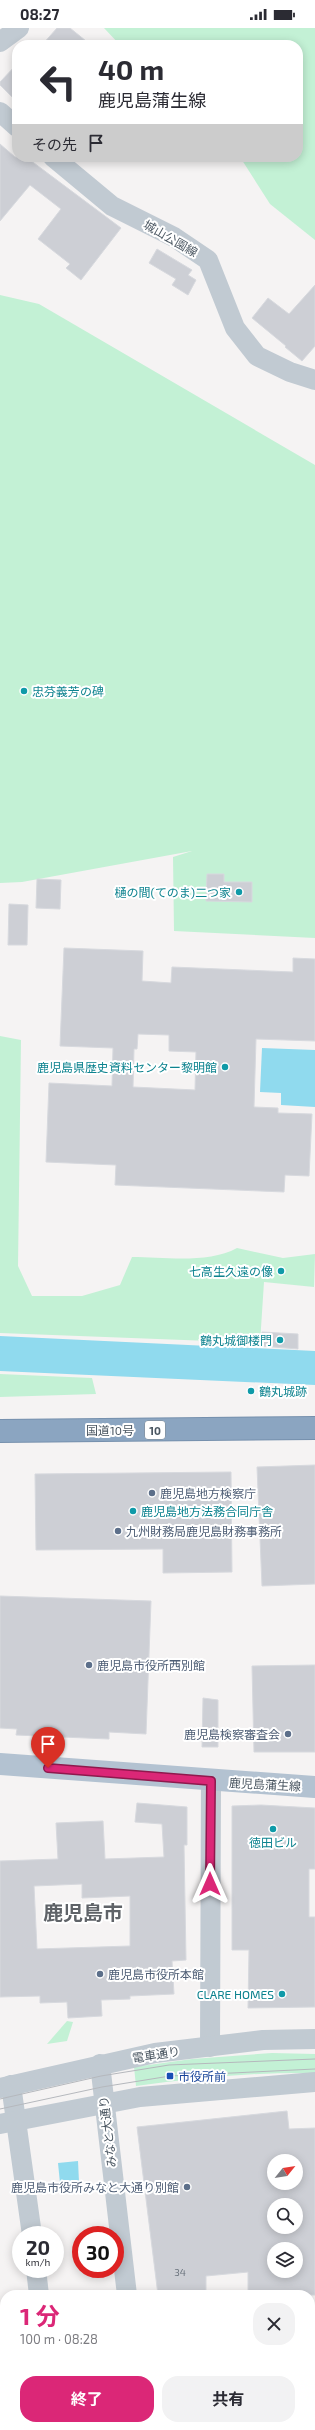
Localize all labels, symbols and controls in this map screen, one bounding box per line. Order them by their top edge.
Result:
text: 08:27 [20,5,59,23]
text: 40 m [98,52,164,86]
icon: left [32,56,84,108]
text: 鹿児島蒲生線 [98,89,206,111]
icon: arrive [85,132,107,154]
text: その先 [32,135,77,153]
street label: 城山公園線 [142,217,200,259]
place label: 忠芬義芳の碑 [32,684,104,698]
marker: 忠芬義芳の碑 [19,686,29,696]
place label: 樋の間(てのま)二つ家 [114,885,231,899]
marker: 樋の間(てのま)二つ家 [234,887,244,897]
place label: 鹿児島県歴史資料センター黎明館 [37,1060,217,1074]
marker: 鹿児島県歴史資料センター黎明館 [220,1062,230,1072]
place label: 七高生久遠の像 [189,1264,273,1278]
marker: 七高生久遠の像 [276,1266,286,1276]
place label: 鶴丸城御楼門 [200,1333,272,1347]
marker: 鶴丸城御楼門 [275,1335,285,1345]
place label: 鶴丸城跡 [259,1384,307,1398]
marker: 鶴丸城跡 [246,1386,256,1396]
road number: 10 [145,1421,165,1439]
street label: 国道10号 [86,1423,134,1437]
place label: 鹿児島地方検察庁 [160,1486,256,1500]
marker: 鹿児島地方検察庁 [147,1488,157,1498]
place label: 鹿児島地方法務合同庁舎 [141,1504,273,1518]
marker: 鹿児島地方法務合同庁舎 [128,1506,138,1516]
place label: 九州財務局鹿児島財務事務所 [126,1524,282,1538]
marker: 九州財務局鹿児島財務事務所 [113,1526,123,1536]
place label: 鹿児島市役所西別館 [97,1658,205,1672]
marker: 鹿児島市役所西別館 [84,1660,94,1670]
pin [31,1727,65,1768]
place label: 鹿児島検察審査会 [184,1727,280,1741]
marker: 鹿児島検察審査会 [283,1729,293,1739]
icon: arrive [37,1733,59,1755]
street label: 鹿児島蒲生線 [229,1775,301,1793]
marker: 徳田ビル [268,1824,278,1834]
place label: 徳田ビル [249,1835,297,1849]
position arrow [189,1863,231,1905]
district label: 鹿児島市 [43,1900,123,1924]
place label: 鹿児島市役所本館 [108,1967,204,1981]
marker: 鹿児島市役所本館 [95,1969,105,1979]
place label: CLARE HOMES [197,1987,274,2001]
marker: CLARE HOMES [277,1989,287,1999]
street label: 電車通り [131,2043,181,2065]
place label: 市役所前 [178,2069,226,2083]
marker: 市役所前 [165,2071,175,2081]
street label: みなと大通り [96,2095,118,2169]
north arrow [267,2154,303,2190]
map controls [267,2154,303,2278]
place label: 鹿児島市役所みなと大通り別館 [11,2180,179,2194]
marker: 鹿児島市役所みなと大通り別館 [182,2182,192,2192]
button: search [267,2198,303,2234]
speed limit sign: 30 [72,2226,124,2278]
text: 20 [26,2235,50,2259]
button: layers [267,2242,303,2278]
text: km/h [26,2256,50,2268]
house number: 34 [174,2266,186,2278]
text: 1 分 [20,2301,60,2330]
button: close [253,2303,295,2345]
text: 100 m · 08:28 [20,2331,98,2347]
button: 終了 [20,2376,154,2422]
button: 共有 [162,2376,295,2422]

